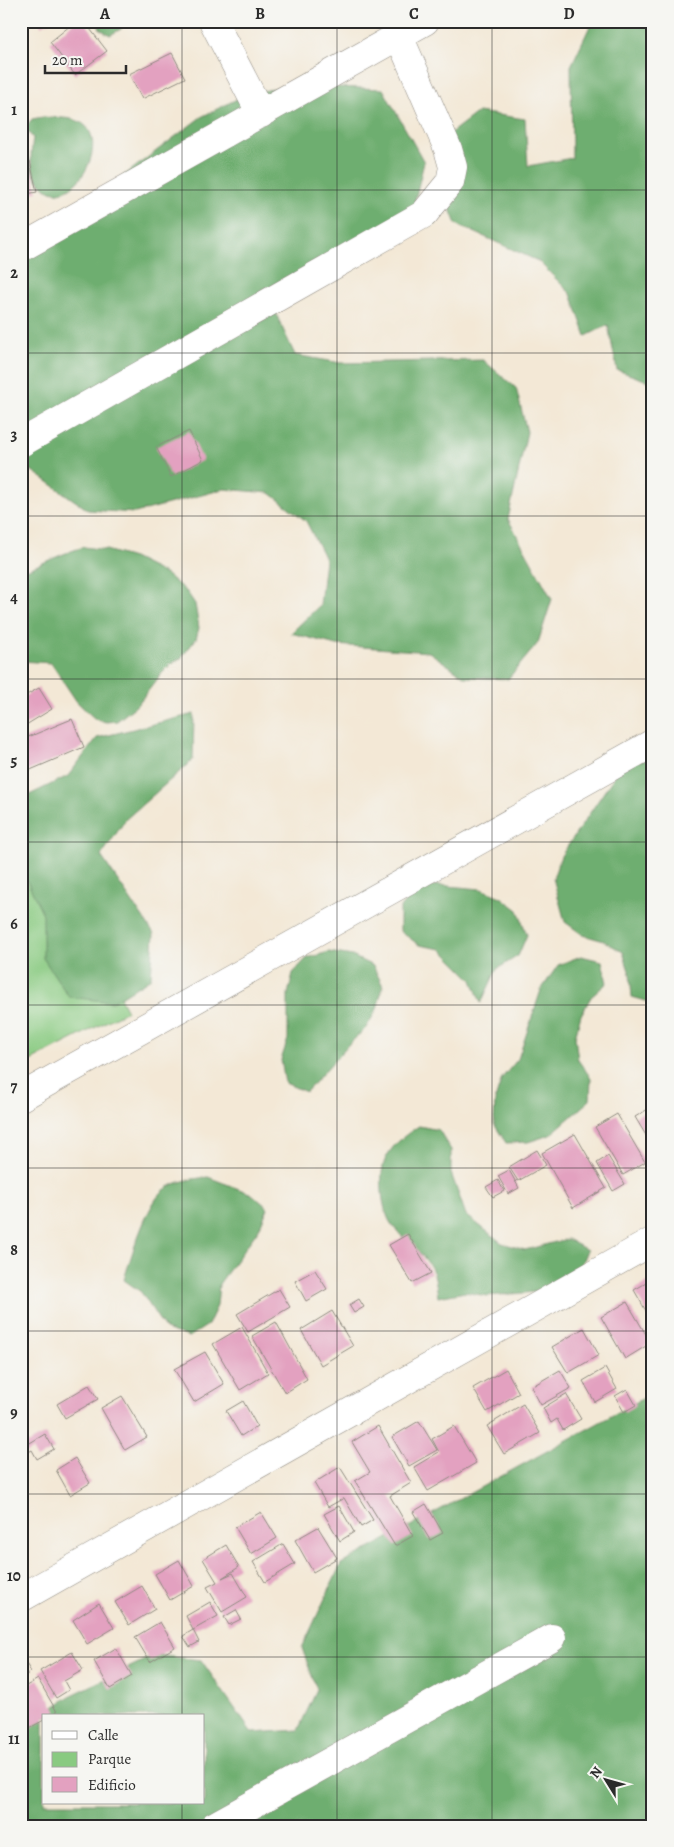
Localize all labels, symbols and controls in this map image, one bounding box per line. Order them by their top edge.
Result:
text: A [99,3,111,25]
text: B [255,3,265,25]
text: C [409,3,419,25]
text: D [563,3,575,25]
scale bar [45,42,126,74]
text: 20 m [52,50,83,70]
text: 1 [11,99,17,121]
text: 2 [10,262,18,284]
text: 3 [11,424,18,446]
text: 4 [10,587,18,609]
text: 5 [11,750,18,772]
text: 6 [10,913,18,935]
text: 7 [11,1076,18,1098]
text: 8 [10,1239,18,1261]
text: 9 [10,1402,18,1424]
text: 10 [7,1565,21,1587]
legend [42,1714,205,1804]
text: Calle [88,1725,119,1745]
text: 11 [8,1728,20,1750]
text: Parque [88,1749,131,1769]
north arrow [582,1754,632,1804]
text: N [585,1763,607,1782]
text: Edificio [88,1775,136,1795]

